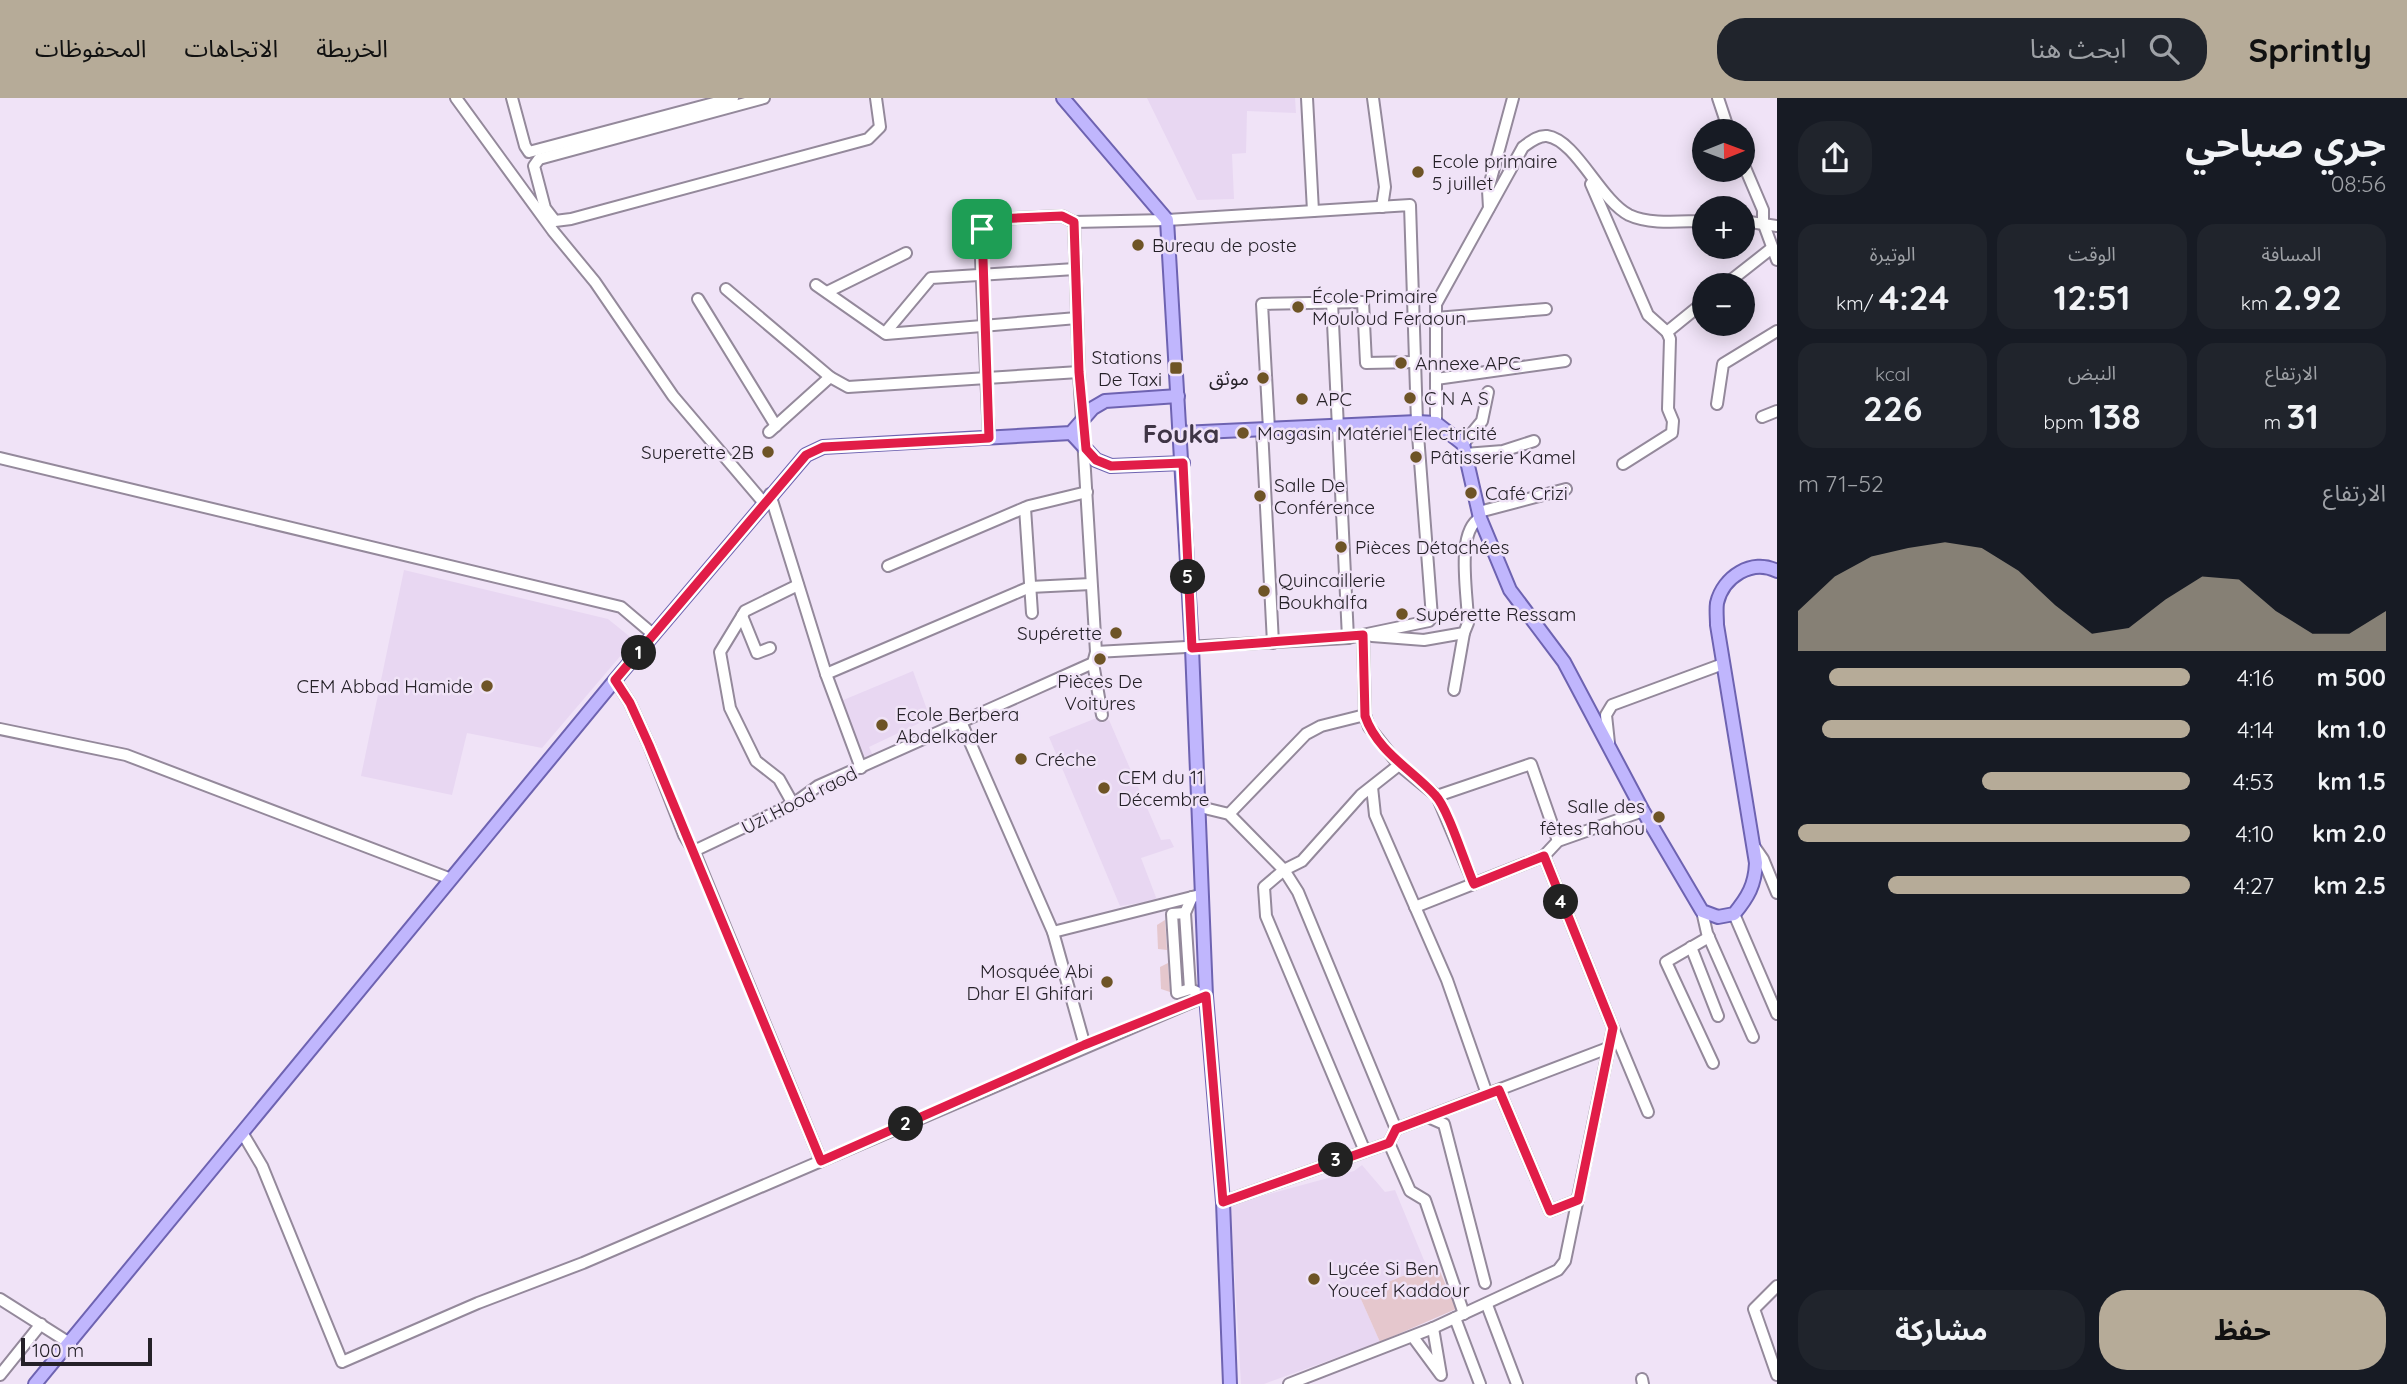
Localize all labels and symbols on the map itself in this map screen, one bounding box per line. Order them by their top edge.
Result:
north arrow [1692,119,1755,182]
place label: Ecole primaire 5 juillet [1432,149,1558,195]
marker: Ecole primaire 5 juillet [1410,164,1426,180]
pin [952,199,1012,259]
place label: Bureau de poste [1152,233,1297,257]
marker: Bureau de poste [1130,237,1146,253]
place label: École Primaire Mouloud Feraoun [1312,284,1466,330]
marker: École Primaire Mouloud Feraoun [1290,299,1306,315]
place label: Stations De Taxi [1091,345,1162,391]
place label: Annexe APC [1415,351,1521,375]
marker: Annexe APC [1393,355,1409,371]
marker: Stations De Taxi [1168,360,1184,376]
place label: موثق [1209,366,1249,390]
marker: موثق [1255,370,1271,386]
place label: C N A S [1424,386,1489,410]
place label: APC [1316,387,1352,411]
marker: C N A S [1402,390,1418,406]
marker: APC [1294,391,1310,407]
district label: Fouka [1143,417,1219,450]
place label: Magasin Matériel Électricité [1257,421,1497,445]
marker: Magasin Matériel Électricité [1235,425,1251,441]
place label: Superette 2B [641,440,754,464]
marker: Superette 2B [760,444,776,460]
place label: Pâtisserie Kamel [1430,445,1576,469]
marker: Pâtisserie Kamel [1408,449,1424,465]
place label: Salle De Conférence [1274,473,1375,519]
place label: Café Crizi [1485,481,1568,505]
marker: Café Crizi [1463,485,1479,501]
marker: Salle De Conférence [1252,488,1268,504]
place label: Pièces Détachées [1355,535,1509,559]
marker: Pièces Détachées [1333,539,1349,555]
pin: 5 [1170,560,1206,594]
place label: Quincaillerie Boukhalfa [1278,568,1385,614]
marker: Quincaillerie Boukhalfa [1256,583,1272,599]
place label: Supérette Ressam [1416,602,1576,626]
marker: Supérette Ressam [1394,606,1410,622]
place label: Supérette [1017,621,1102,645]
marker: Supérette [1108,625,1124,641]
pin: 1 [622,636,656,670]
marker: Pièces De Voitures [1092,651,1108,667]
place label: Pièces De Voitures [1057,669,1143,715]
place label: CEM Abbad Hamide [297,674,473,698]
marker: CEM Abbad Hamide [479,678,495,694]
place label: Ecole Berbera Abdelkader [896,702,1019,748]
marker: Ecole Berbera Abdelkader [874,717,890,733]
place label: Créche [1035,747,1096,771]
marker: Créche [1013,751,1029,767]
street label: Uzi Hood raod [737,761,861,839]
place label: CEM du 11 Décembre [1118,765,1210,811]
marker: CEM du 11 Décembre [1096,780,1112,796]
place label: Salle des fêtes Rahou [1540,794,1645,840]
marker: Salle des fêtes Rahou [1651,809,1667,825]
pin: 4 [1544,884,1578,920]
place label: Mosquée Abi Dhar El Ghifari [966,959,1093,1005]
marker: Mosquée Abi Dhar El Ghifari [1099,974,1115,990]
pin: 2 [888,1107,923,1142]
pin: 3 [1318,1142,1354,1178]
place label: Lycée Si Ben Youcef Kaddour [1328,1256,1470,1302]
marker: Lycée Si Ben Youcef Kaddour [1306,1271,1322,1287]
scale bar [21,1335,152,1367]

